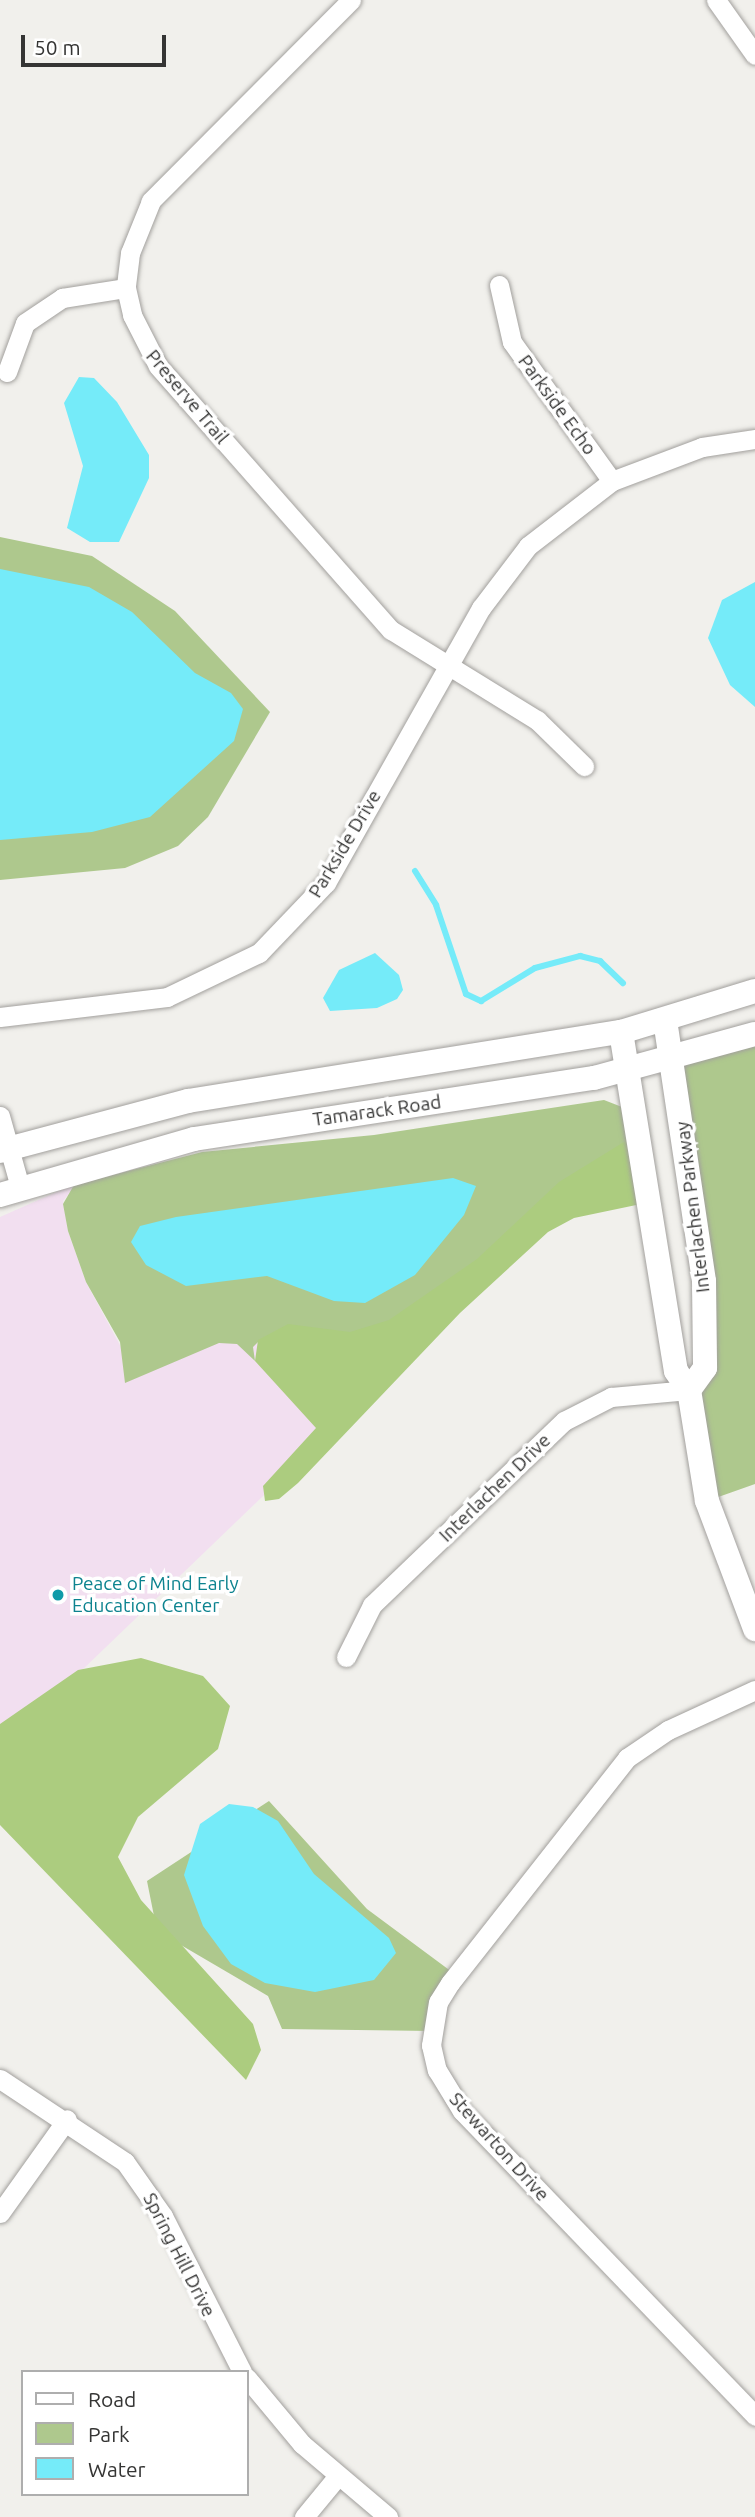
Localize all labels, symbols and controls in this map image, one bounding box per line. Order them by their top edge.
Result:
scale bar [24,21,170,65]
text: 50 m [34,35,81,59]
street label: Preserve Trail [141,345,233,449]
street label: Parkside Echo [513,351,601,459]
street label: Parkside Drive [304,786,386,902]
street label: Tamarack Road [311,1091,443,1131]
street label: Interlachen Parkway [671,1120,715,1294]
street label: Interlachen Drive [435,1429,555,1547]
place label: Peace of Mind Early Education Center [72,1573,239,1617]
marker: Peace of Mind Early Education Center [50,1587,66,1603]
street label: Stewarton Drive [444,2088,554,2206]
street label: Spring Hill Drive [138,2189,220,2321]
legend [21,2370,248,2496]
text: Road [88,2387,136,2411]
text: Park [88,2422,130,2446]
text: Water [88,2457,146,2481]

